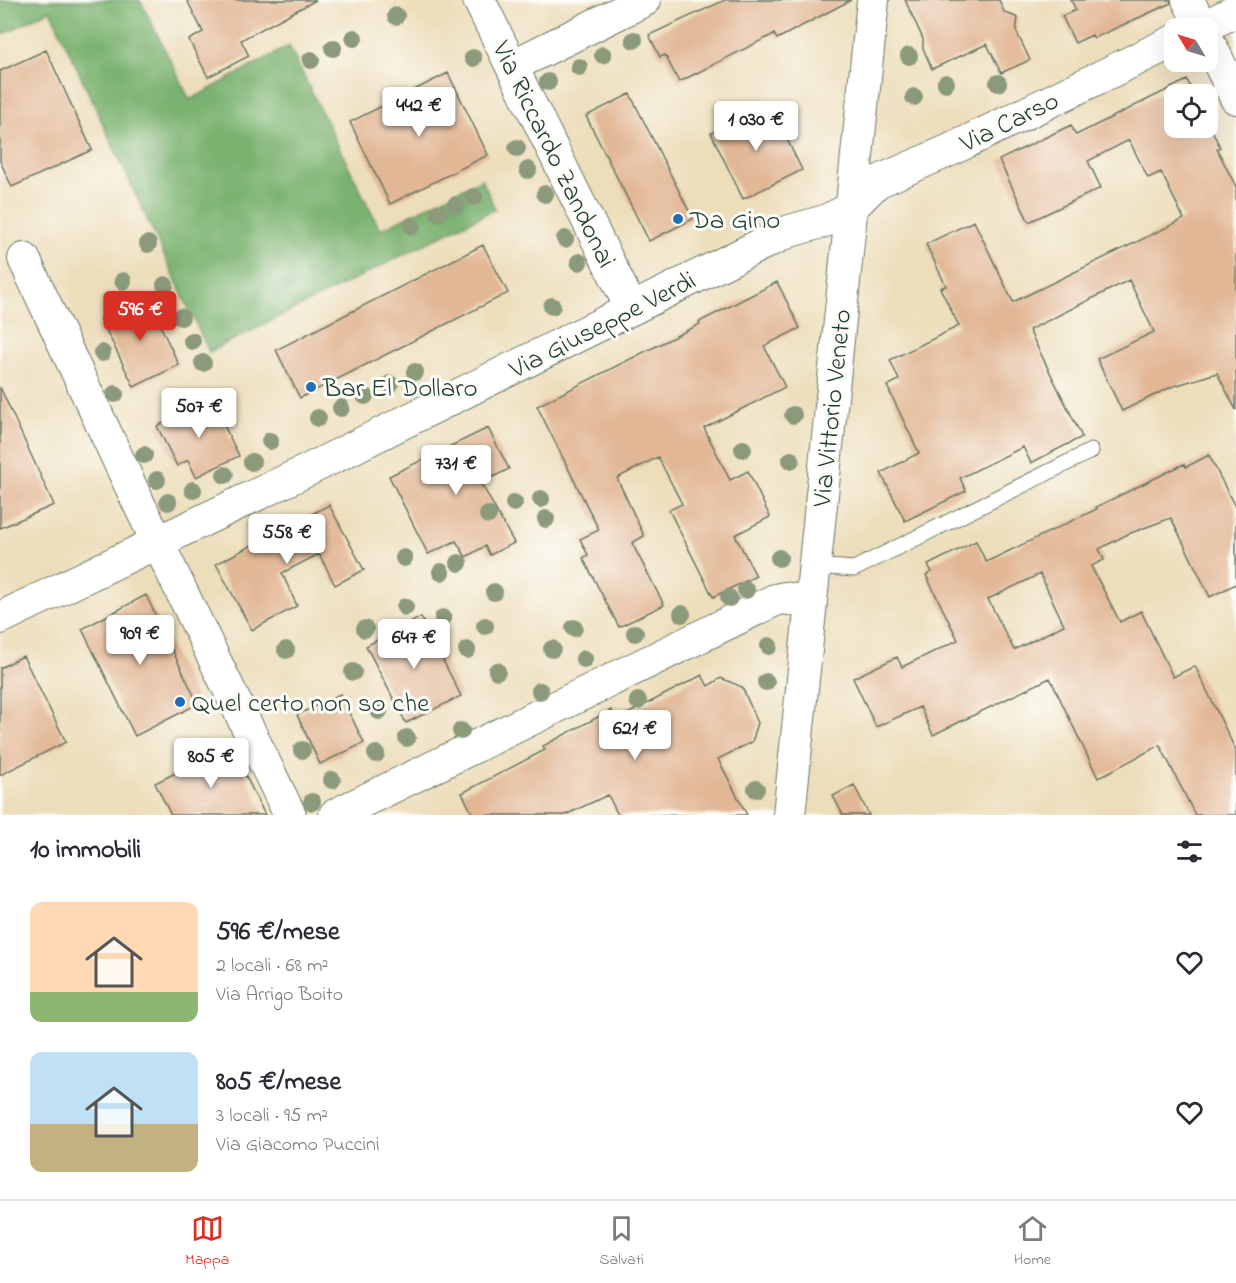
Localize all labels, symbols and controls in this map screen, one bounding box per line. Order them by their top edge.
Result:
north arrow [1164,18,1218,72]
map controls [1164,18,1218,138]
street label: Via Riccardo Zandonai [480,34,625,275]
street label: Via Carso [953,83,1066,164]
button: locate [1164,84,1218,138]
pin: 442 € [377,87,461,138]
text: 442 € [396,92,442,121]
pin: 1 030 € [701,101,811,152]
text: 1 030 € [728,106,784,135]
place label: Da Gino [689,202,780,241]
marker: Da Gino [671,212,685,226]
street label: Via Giuseppe Verdi [502,262,703,391]
pin: 596 € [98,291,182,342]
text: 596 € [117,296,163,325]
street label: Via Vittorio Veneto [804,307,863,510]
place label: Bar El Dollaro [322,370,478,409]
marker: Bar El Dollaro [304,380,318,394]
pin: 507 € [157,388,241,439]
text: 507 € [175,393,223,422]
pin: 731 € [414,445,498,496]
text: 731 € [435,450,477,479]
pin: 558 € [245,514,329,565]
text: 558 € [262,519,312,548]
pin: 909 € [98,615,182,666]
pin: 647 € [372,619,456,670]
text: 909 € [120,620,160,649]
text: 647 € [392,624,436,653]
place label: Quel certo non so che [192,685,430,724]
marker: Quel certo non so che [173,695,187,709]
pin: 621 € [593,710,677,761]
text: 621 € [613,715,657,744]
pin: 805 € [169,738,253,789]
text: 805 € [188,743,234,772]
text: 10 immobili [30,832,141,870]
icon: filters [1173,835,1206,868]
text: 596 €/mese [216,914,340,952]
icon: home [78,926,150,998]
icon: heart [1173,946,1206,979]
text: 2 locali · 68 m² [216,952,328,981]
text: Via Arrigo Boito [216,981,343,1010]
text: 805 €/mese [216,1064,341,1102]
icon: home [78,1076,150,1148]
icon: heart [1173,1096,1206,1129]
text: 3 locali · 95 m² [216,1102,328,1131]
text: Via Giacomo Puccini [216,1131,380,1160]
tab: Mappa [185,1212,229,1272]
tab: Salvati [599,1212,644,1272]
tab: Home [1014,1212,1051,1272]

